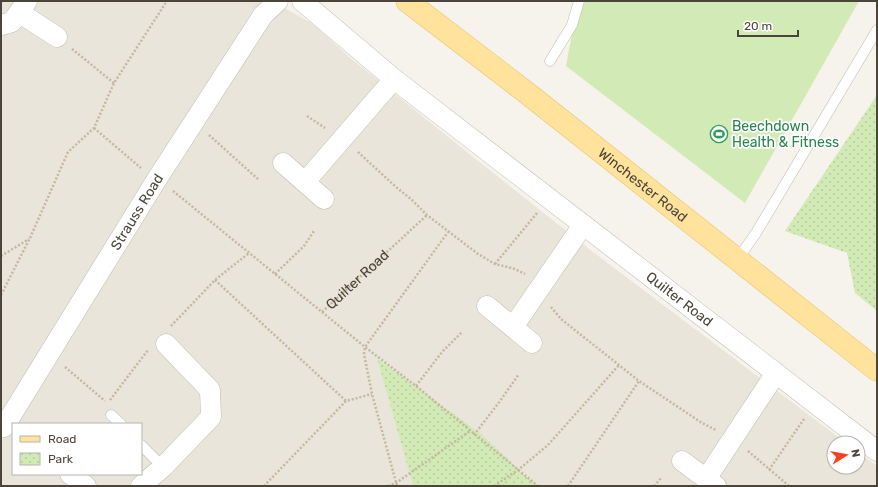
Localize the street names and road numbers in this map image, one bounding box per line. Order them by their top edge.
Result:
street label: Winchester Road [595,144,691,225]
street label: Strauss Road [107,170,167,253]
street label: Quilter Road [322,246,392,313]
street label: Quilter Road [643,268,716,330]

